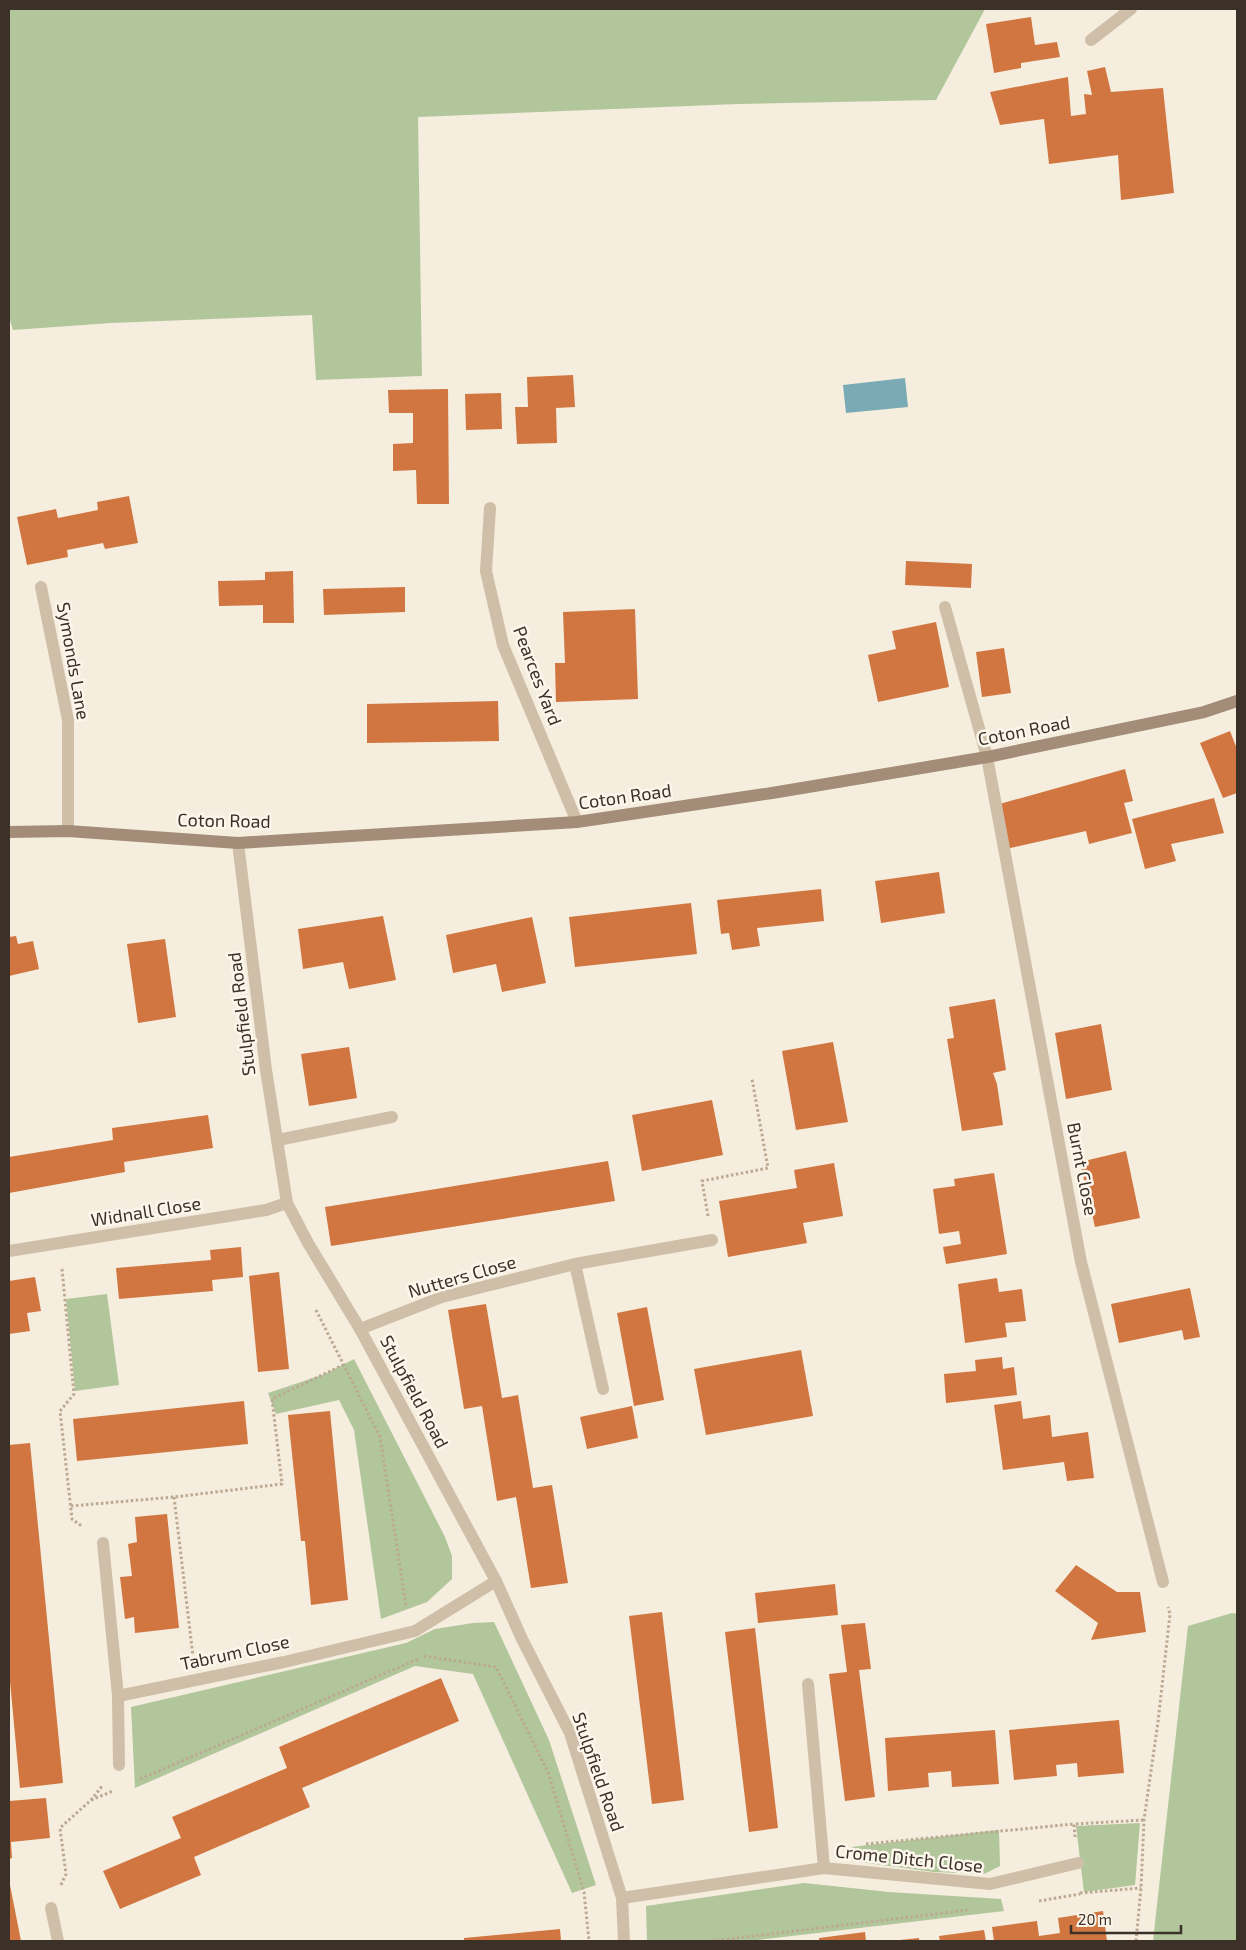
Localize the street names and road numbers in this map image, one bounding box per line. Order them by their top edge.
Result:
street label: Symonds Lane [53,600,95,721]
street label: Pearces Yard [509,623,567,728]
street label: Coton Road [976,710,1072,750]
street label: Coton Road [577,779,673,813]
street label: Coton Road [177,808,271,832]
street label: Stulpfield Road [222,951,260,1077]
street label: Burnt Close [1063,1120,1103,1217]
street label: Widnall Close [89,1191,202,1231]
street label: Nutters Close [405,1250,518,1302]
street label: Stulpfield Road [376,1331,454,1452]
street label: Tabrum Close [178,1630,291,1674]
street label: Stulpfield Road [568,1709,630,1834]
street label: Crome Ditch Close [834,1839,984,1877]

